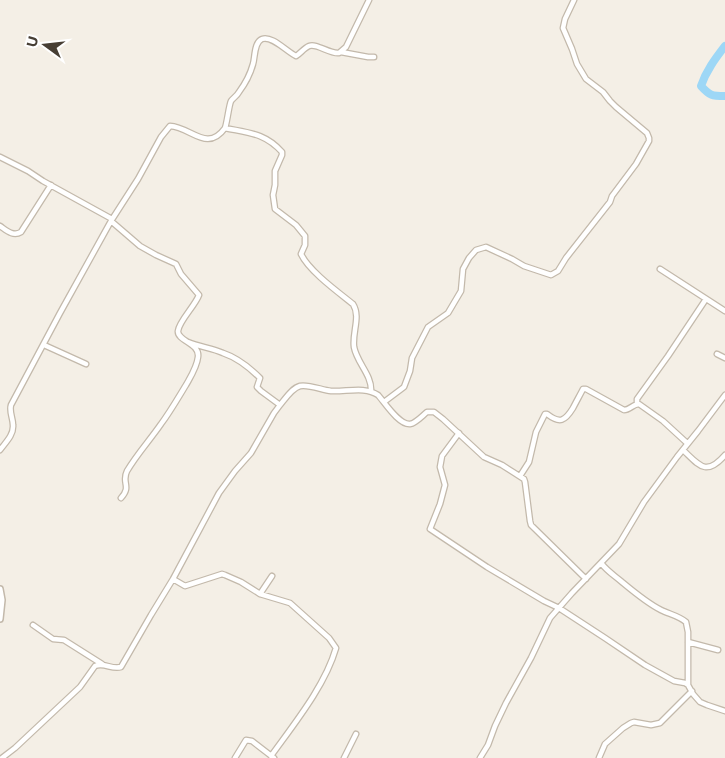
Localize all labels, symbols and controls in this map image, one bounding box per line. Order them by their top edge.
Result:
north arrow [20,20,70,70]
text: U [22,34,43,49]

